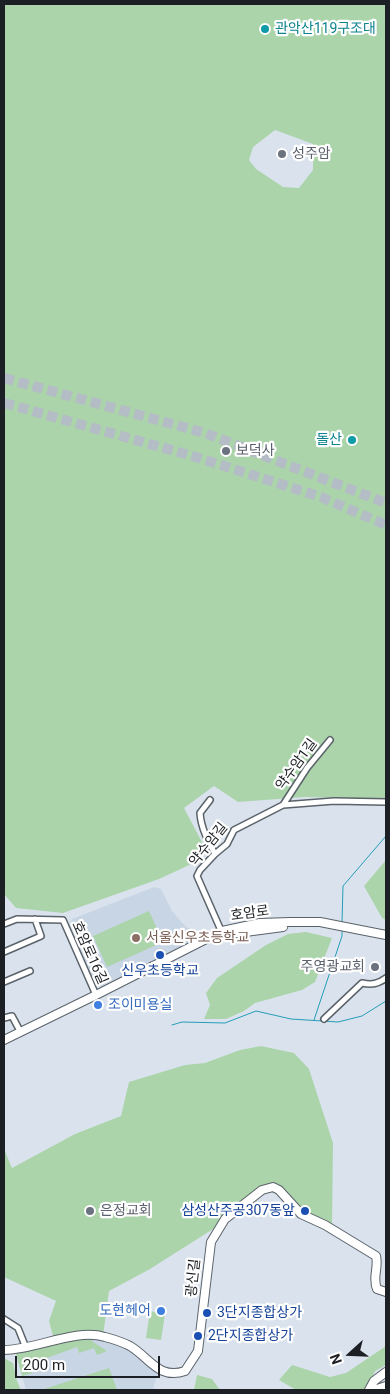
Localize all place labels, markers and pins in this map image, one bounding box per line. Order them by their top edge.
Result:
place label: 관악산119구조대 [275,21,376,37]
marker: 관악산119구조대 [259,23,271,35]
place label: 성주암 [292,146,331,162]
marker: 성주암 [276,148,288,160]
place label: 돌산 [316,432,342,448]
marker: 돌산 [346,434,358,446]
place label: 보덕사 [236,443,275,459]
marker: 보덕사 [220,445,232,457]
place label: 서울신우초등학교 [146,930,249,946]
marker: 서울신우초등학교 [130,932,142,944]
marker: 신우초등학교 [154,949,166,961]
place label: 주영광교회 [301,959,365,975]
marker: 주영광교회 [369,961,381,973]
place label: 신우초등학교 [121,963,199,979]
place label: 조이미용실 [108,997,172,1013]
marker: 조이미용실 [92,999,104,1011]
place label: 은정교회 [100,1203,152,1219]
place label: 삼성산주공307동앞 [181,1203,295,1219]
marker: 은정교회 [84,1205,96,1217]
marker: 삼성산주공307동앞 [299,1205,311,1217]
place label: 도현헤어 [99,1303,151,1319]
marker: 도현헤어 [155,1305,167,1317]
place label: 3단지종합상가 [217,1305,302,1321]
marker: 3단지종합상가 [201,1307,213,1319]
place label: 2단지종합상가 [208,1328,293,1344]
marker: 2단지종합상가 [192,1330,204,1342]

